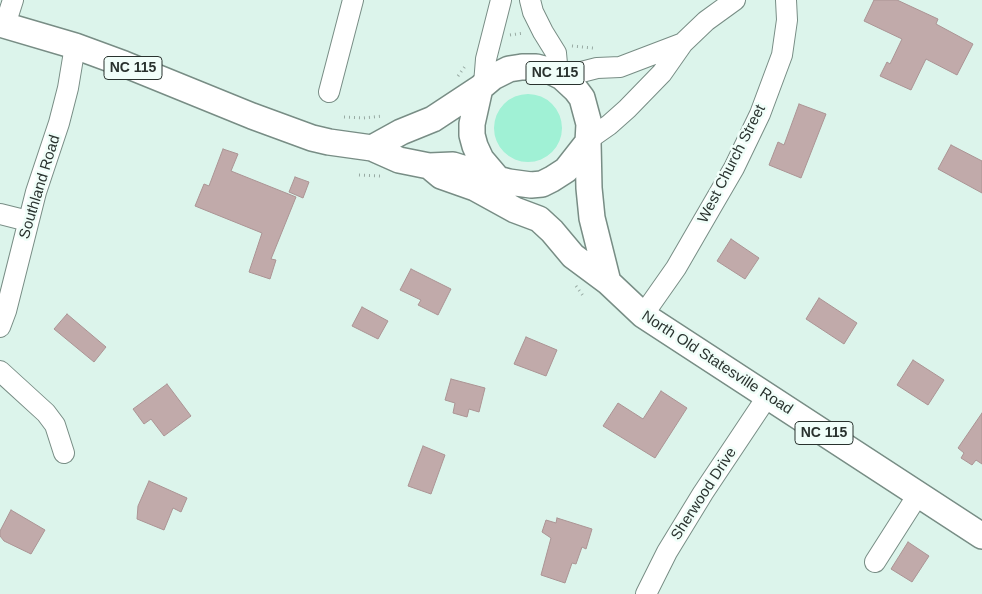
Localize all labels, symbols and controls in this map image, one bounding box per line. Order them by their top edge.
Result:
road number: NC 115 [104,56,162,80]
road number: NC 115 [526,62,584,84]
street label: West Church Street [694,102,770,226]
street label: Southland Road [16,133,64,241]
street label: North Old Statesville Road [638,307,796,419]
road number: NC 115 [795,422,853,444]
street label: Sherwood Drive [667,444,741,544]

